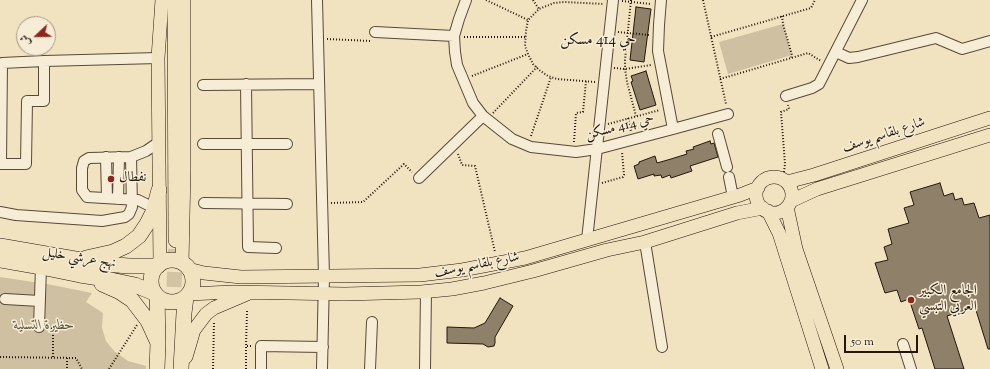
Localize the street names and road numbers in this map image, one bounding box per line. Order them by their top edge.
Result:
street label: حي 414 مسكن [584,111,656,145]
street label: شارع بلقاسم يوسف [840,115,928,157]
street label: نهج عرشي خليل [41,245,117,273]
street label: شارع بلقاسم يوسف [433,250,521,282]

